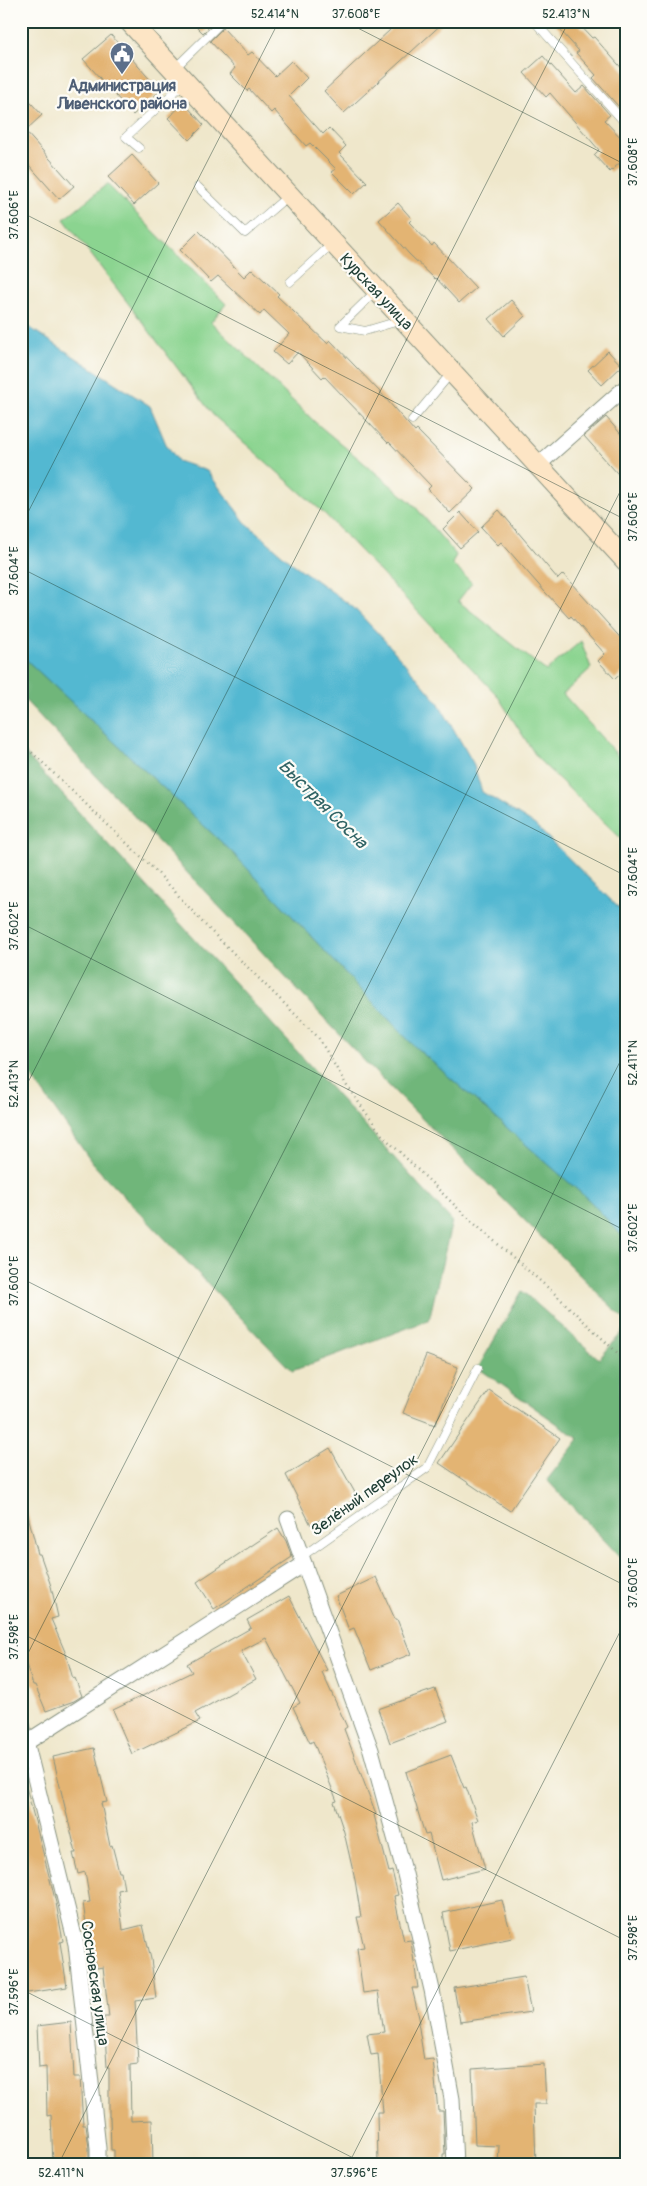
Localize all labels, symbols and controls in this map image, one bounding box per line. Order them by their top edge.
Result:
text: 52.414°N [251,7,299,22]
text: 37.608°E [332,7,380,22]
text: 52.413°N [542,7,590,22]
public building icon: Администрация Ливенского района [109,41,135,75]
place label: Администрация Ливенского района [56,76,187,114]
text: 37.608°E [626,138,641,186]
text: 37.606°E [7,190,22,240]
street label: Курская улица [335,249,417,334]
text: 37.606°E [626,492,641,542]
text: 37.604°E [7,546,22,596]
water label: Быстрая Сосна [273,755,373,855]
text: 37.604°E [626,847,641,897]
text: 37.602°E [7,901,22,951]
text: 52.411°N [626,1040,641,1086]
text: 52.413°N [7,1060,22,1108]
text: 37.602°E [626,1203,641,1253]
text: 37.600°E [7,1256,22,1306]
street label: Зелёный переулок [307,1449,422,1540]
text: 37.600°E [626,1558,641,1608]
text: 37.598°E [7,1614,22,1660]
text: 37.598°E [626,1915,641,1961]
street label: Сосновская улица [76,1920,114,2047]
text: 37.596°E [7,1969,22,2015]
text: 52.411°N [38,2166,84,2181]
text: 37.596°E [331,2166,377,2181]

